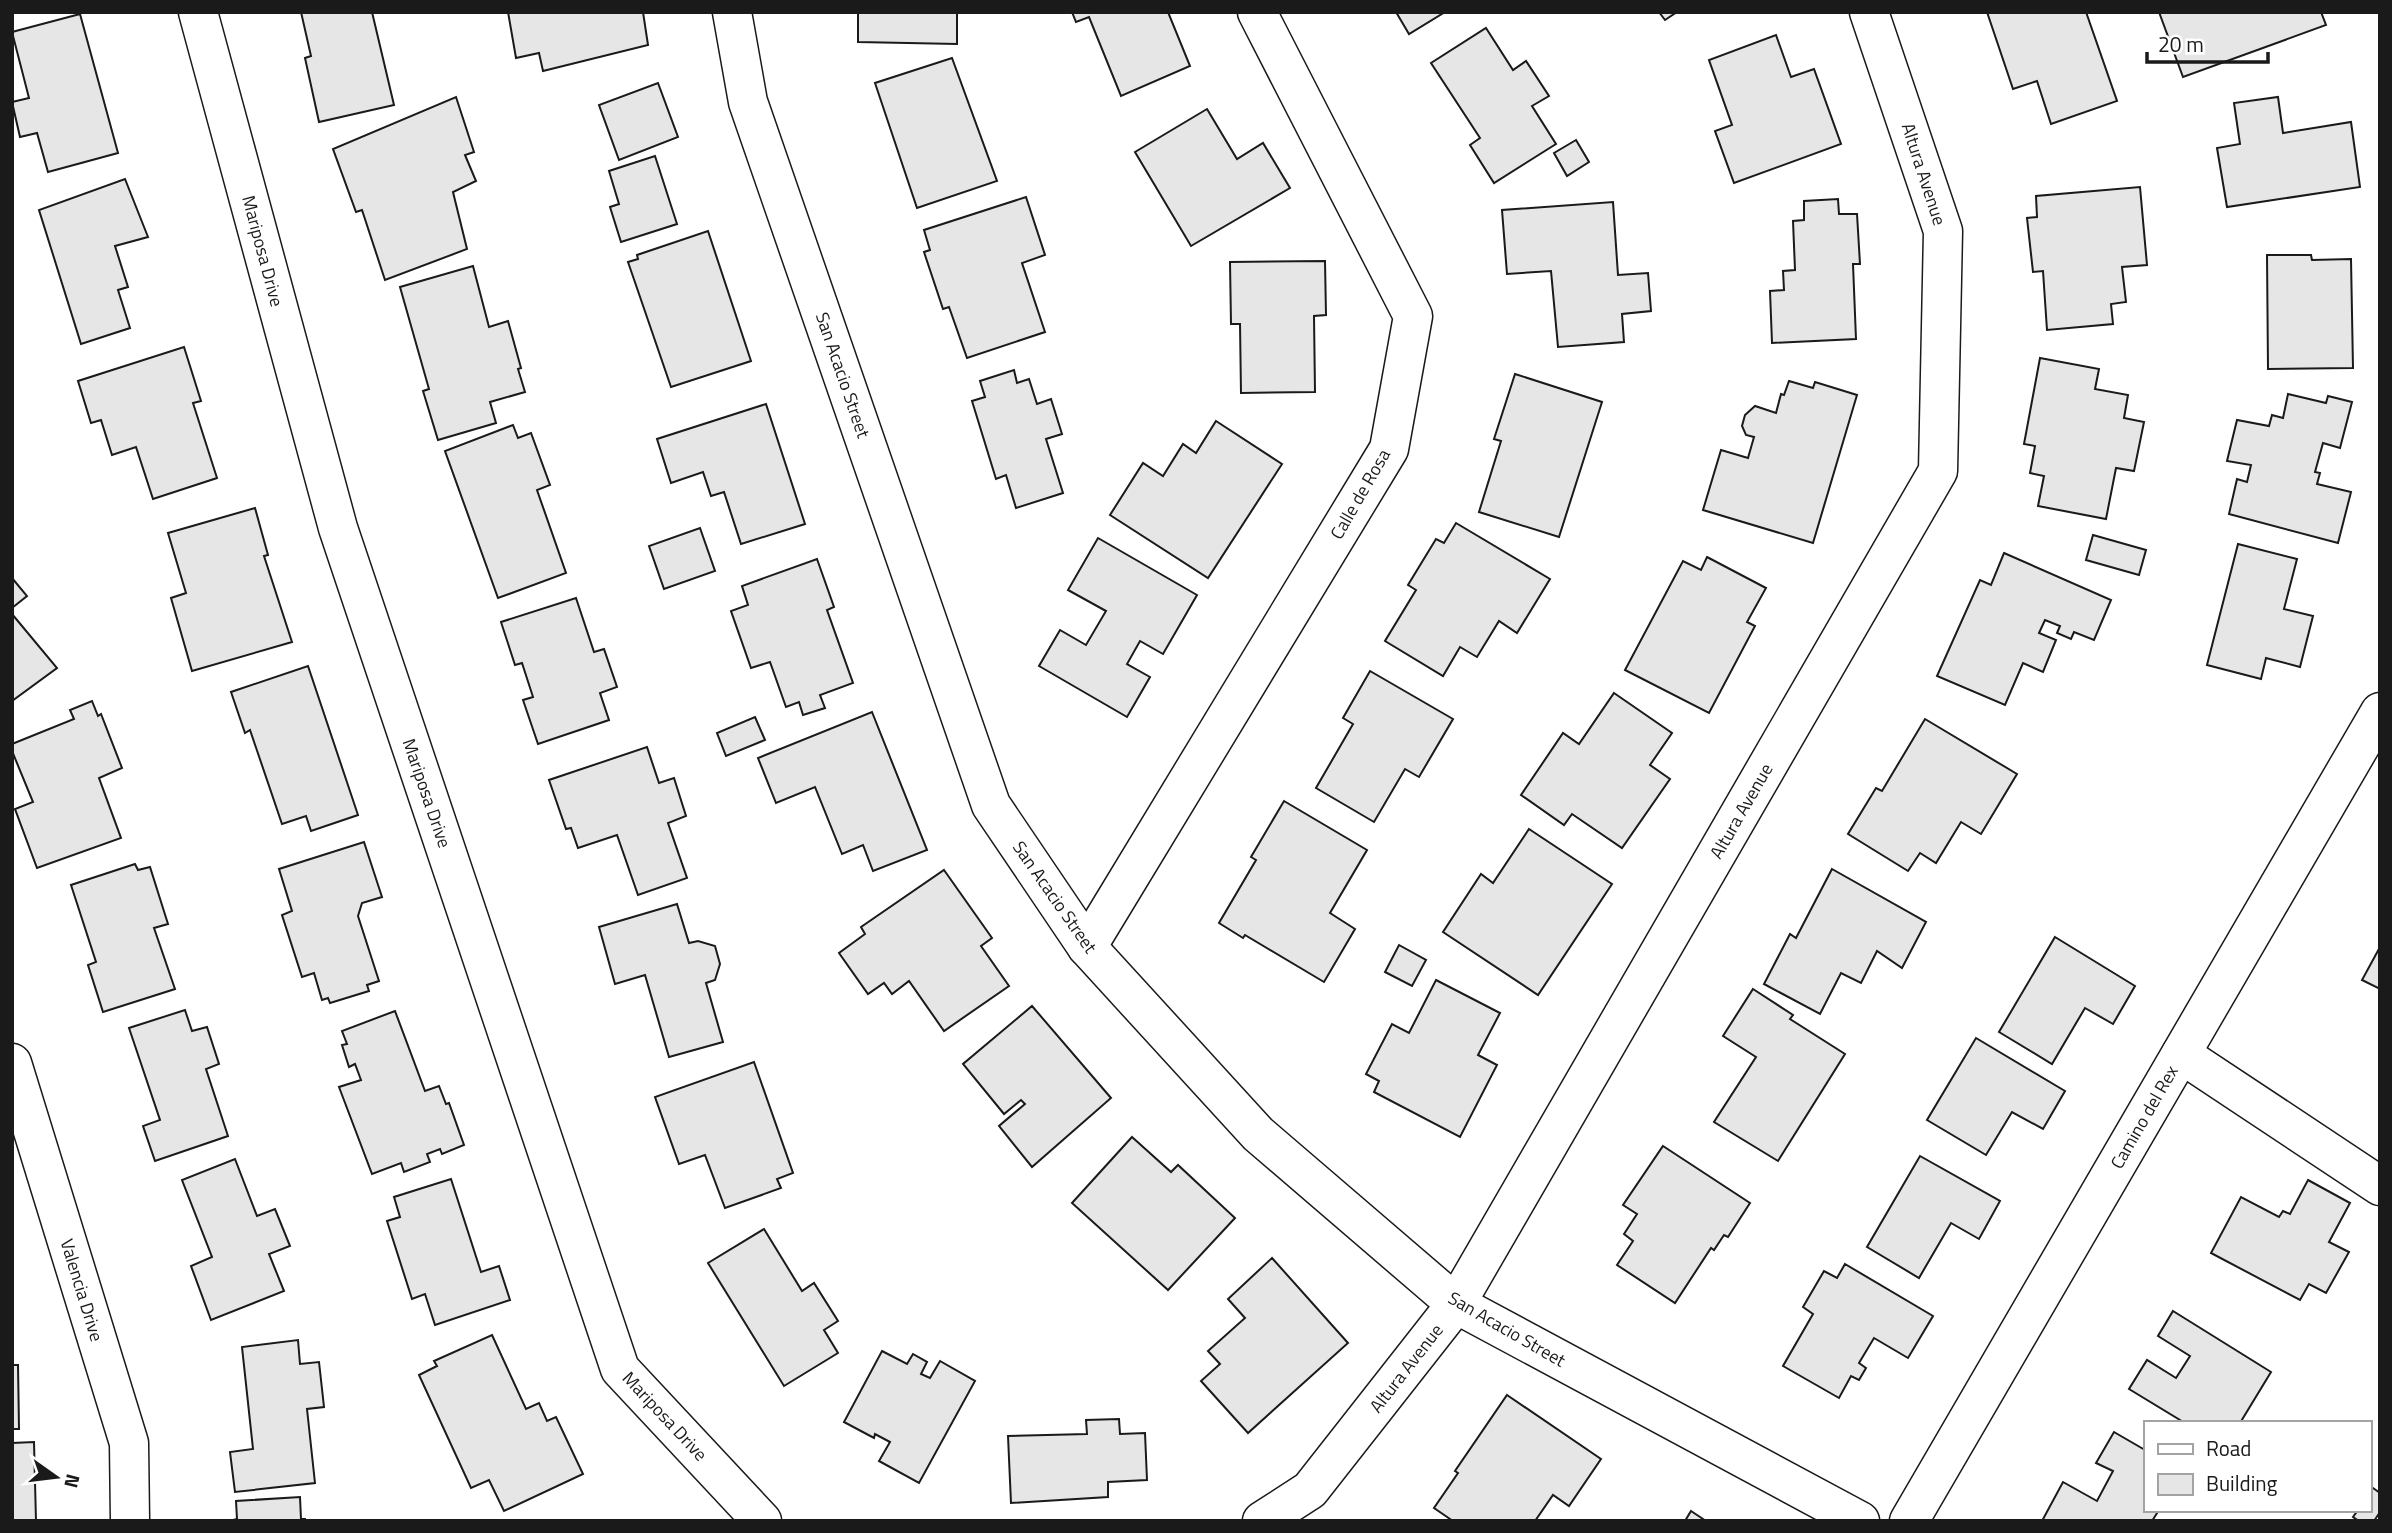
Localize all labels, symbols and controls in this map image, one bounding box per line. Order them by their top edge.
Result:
scale bar [2147,21,2268,65]
text: 20 m [2158,28,2204,60]
street label: Altura Avenue [1895,119,1953,229]
street label: Mariposa Drive [235,192,291,310]
street label: San Acacio Street [809,308,877,442]
street label: Calle de Rosa [1323,444,1397,544]
street label: Mariposa Drive [396,735,458,851]
street label: Altura Avenue [1703,758,1779,864]
street label: San Acacio Street [1006,835,1104,959]
street label: Camino del Rex [2103,1060,2185,1174]
street label: Valencia Drive [54,1235,110,1345]
street label: San Acacio Street [1443,1284,1571,1374]
street label: Altura Avenue [1363,1318,1449,1418]
street label: Mariposa Drive [616,1365,714,1467]
legend [2144,1421,2371,1512]
text: Road [2206,1432,2251,1464]
north arrow [21,1442,91,1512]
text: Building [2206,1467,2278,1499]
text: N [57,1471,89,1491]

